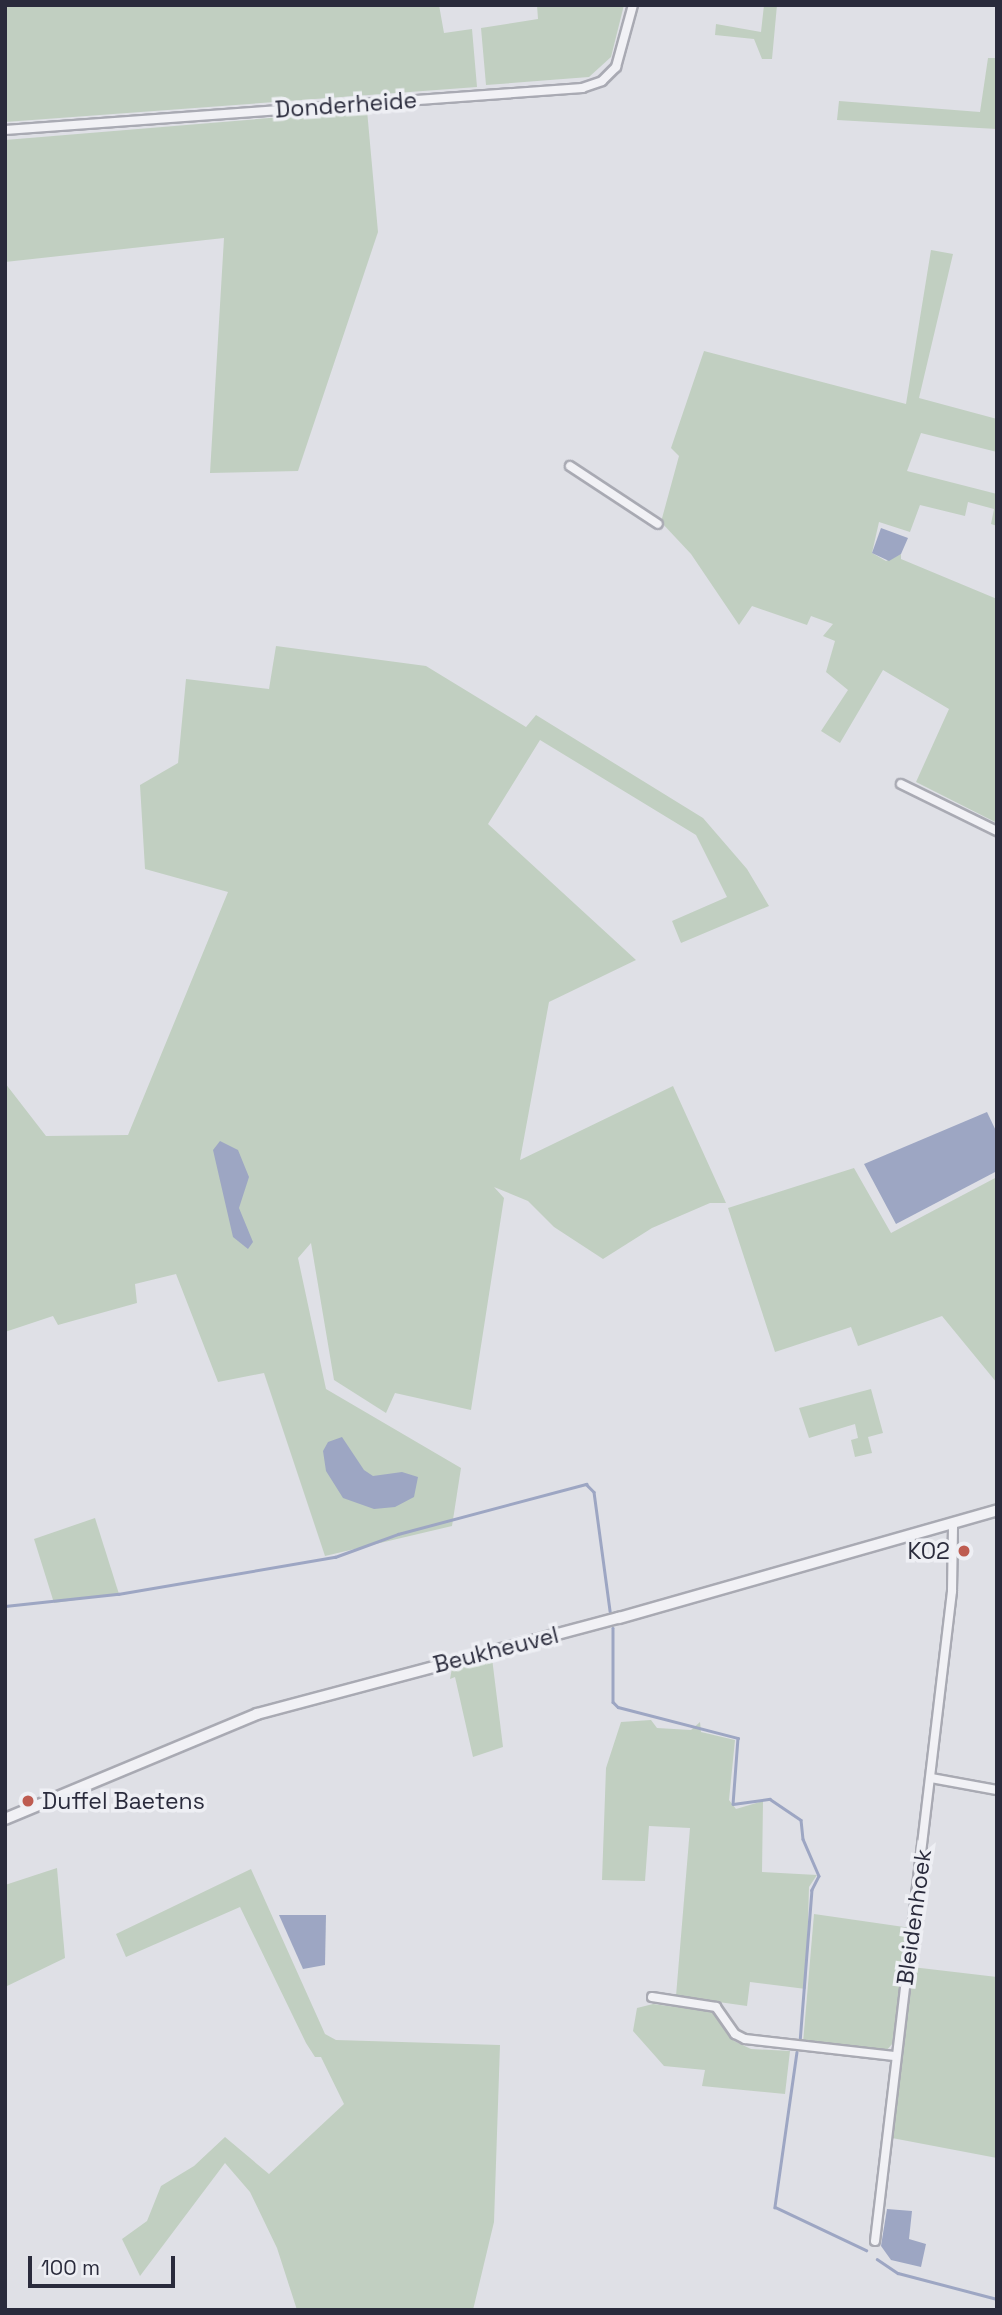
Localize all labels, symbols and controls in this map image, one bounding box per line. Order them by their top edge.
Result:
street label: Donderheide [274,86,418,124]
place label: KO2 [907,1537,950,1565]
marker: KO2 [956,1543,972,1559]
street label: Beukheuvel [430,1621,562,1679]
place label: Duffel Baetens [42,1787,205,1815]
marker: Duffel Baetens [20,1793,36,1809]
street label: Bleidenhoek [891,1847,937,1987]
scale bar [32,2242,178,2286]
text: 100 m [41,2254,100,2281]

